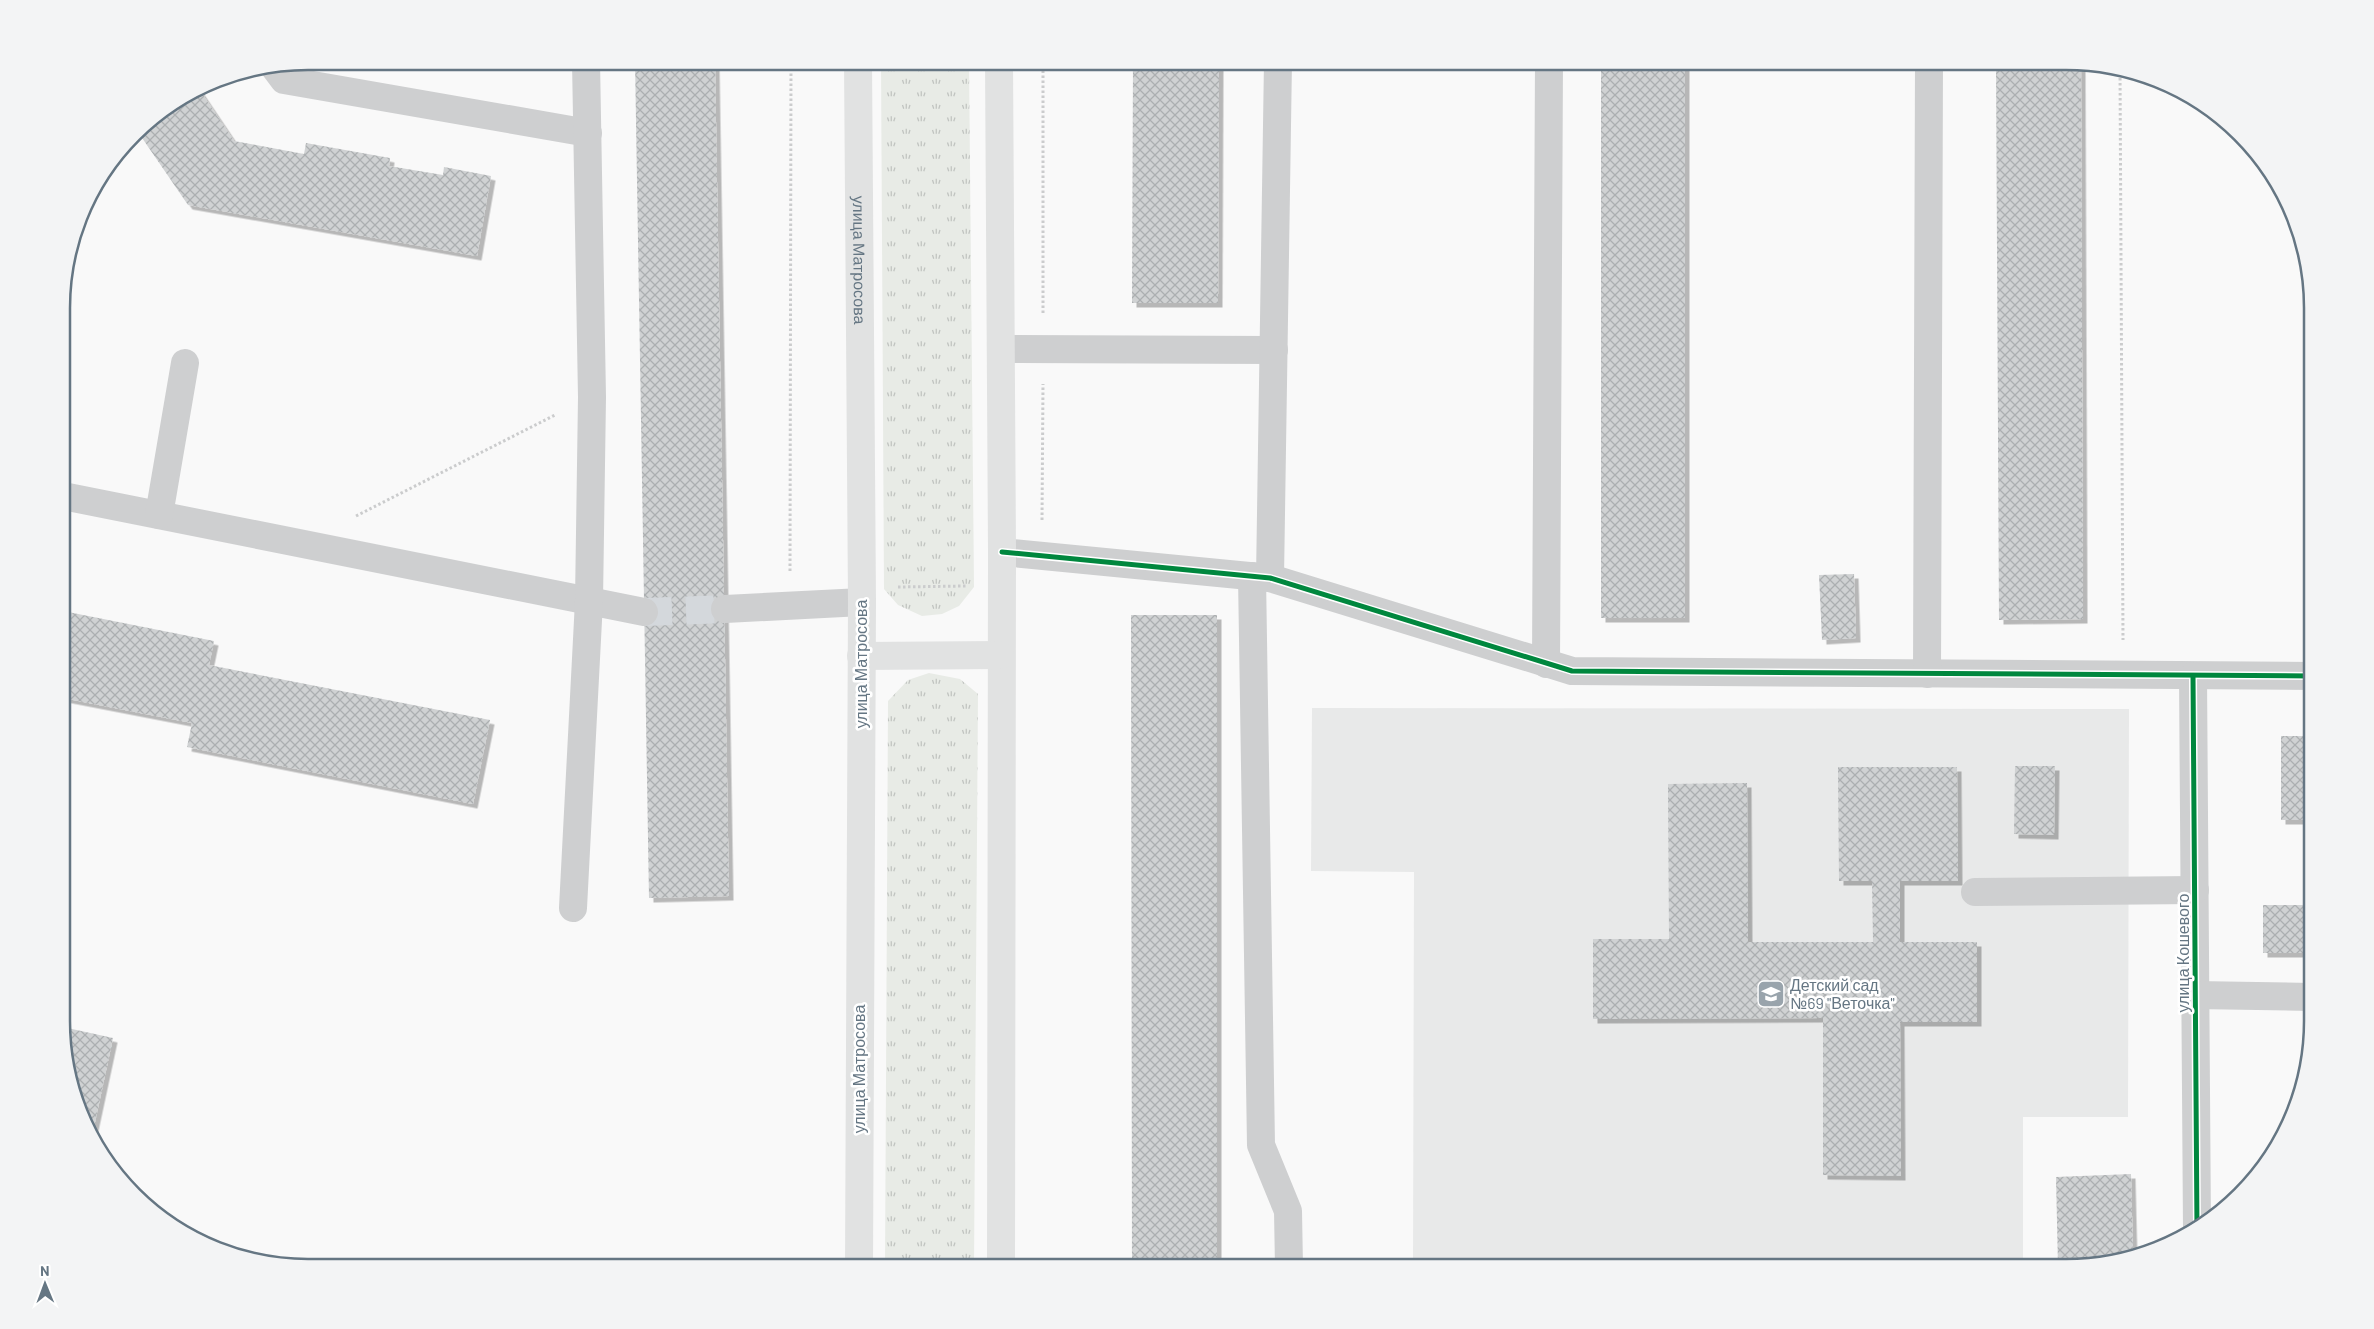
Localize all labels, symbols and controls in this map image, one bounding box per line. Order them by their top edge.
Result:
street label: улица Матросова [850,196,870,325]
street label: улица Матросова [851,600,870,728]
street label: улица Кошевого [2173,894,2192,1012]
place label: Детский сад №69 "Веточка" [1790,975,1895,1012]
school or university icon: Детский сад №69 "Веточка" [1756,979,1786,1009]
street label: улица Матросова [849,1005,868,1133]
north arrow [20,1259,70,1309]
text: N [40,1262,50,1279]

